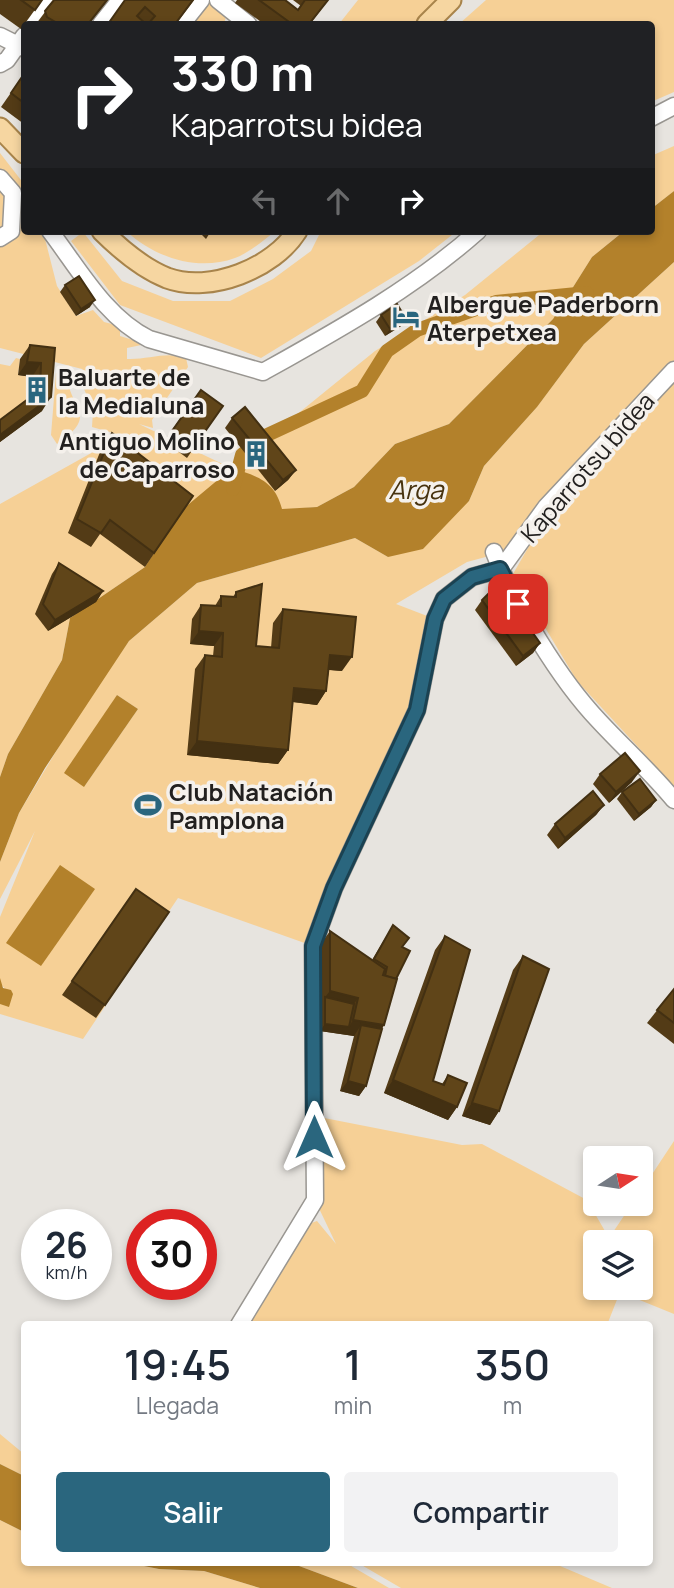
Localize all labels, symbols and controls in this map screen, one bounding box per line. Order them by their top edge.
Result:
text: 330 m [171,39,314,106]
icon: right [56,49,147,140]
text: Kaparrotsu bidea [171,103,423,147]
icon: left [246,182,284,220]
icon: ahead [319,182,357,220]
icon: right [392,182,430,220]
place label: Albergue Paderborn Aterpetxea [427,287,659,348]
hotel icon: Albergue Paderborn Aterpetxea [391,302,421,332]
place label: Baluarte de la Medialuna [58,360,204,421]
building icon: Baluarte de la Medialuna [22,375,52,405]
street label: Kaparrotsu bidea [513,385,661,549]
place label: Antiguo Molino de Caparroso [59,424,235,485]
building icon: Antiguo Molino de Caparroso [241,439,271,469]
water label: Arga [388,471,445,507]
pin [488,574,548,634]
icon: arrive [499,585,537,623]
place label: Club Natación Pamplona [169,775,333,836]
sports icon: Club Natación Pamplona [133,790,163,820]
position arrow [277,1100,351,1174]
north arrow [583,1146,653,1216]
map controls [583,1146,653,1300]
speed limit sign: 30 [126,1209,217,1300]
text: 26 [45,1221,88,1269]
button: layers [583,1230,653,1300]
text: km/h [46,1260,87,1284]
text: 19:45 [124,1335,231,1393]
text: 1 [344,1335,362,1393]
text: 350 [475,1335,550,1393]
text: Llegada [136,1389,219,1421]
text: min [334,1389,372,1421]
text: m [503,1389,522,1421]
button: Salir [56,1472,330,1552]
button: Compartir [344,1472,618,1552]

